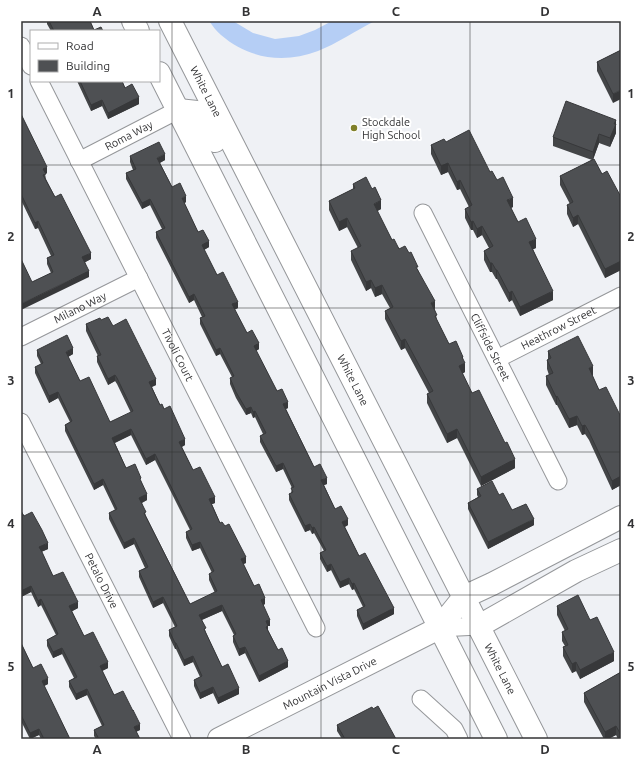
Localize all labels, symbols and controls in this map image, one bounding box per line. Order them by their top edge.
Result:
text: A [92,4,102,18]
text: B [242,4,251,18]
text: C [392,4,401,18]
text: D [540,4,550,18]
legend [30,30,160,82]
text: Road [66,39,94,52]
text: Building [66,59,110,72]
street label: White Lane [188,64,224,119]
text: 1 [7,86,15,100]
text: 1 [627,86,635,100]
place label: Stockdale High School [362,116,420,141]
street label: Roma Way [103,118,155,153]
marker: Stockdale High School [349,123,359,133]
text: 2 [7,229,15,243]
text: 2 [627,229,635,243]
street label: Milano Way [52,289,109,326]
street label: Heathrow Street [519,303,599,352]
street label: Cliffside Street [468,311,513,383]
street label: Tivoli Court [159,327,196,384]
street label: White Lane [335,353,371,408]
text: 3 [7,373,15,387]
text: 3 [627,373,635,387]
text: 4 [7,516,15,530]
text: 4 [627,516,635,530]
street label: Petalo Drive [83,551,121,610]
street label: White Lane [482,641,518,696]
street label: Mountain Vista Drive [281,655,379,712]
text: 5 [7,659,15,673]
text: 5 [627,659,635,673]
text: A [92,742,102,756]
text: B [242,742,251,756]
text: C [392,742,401,756]
text: D [540,742,550,756]

